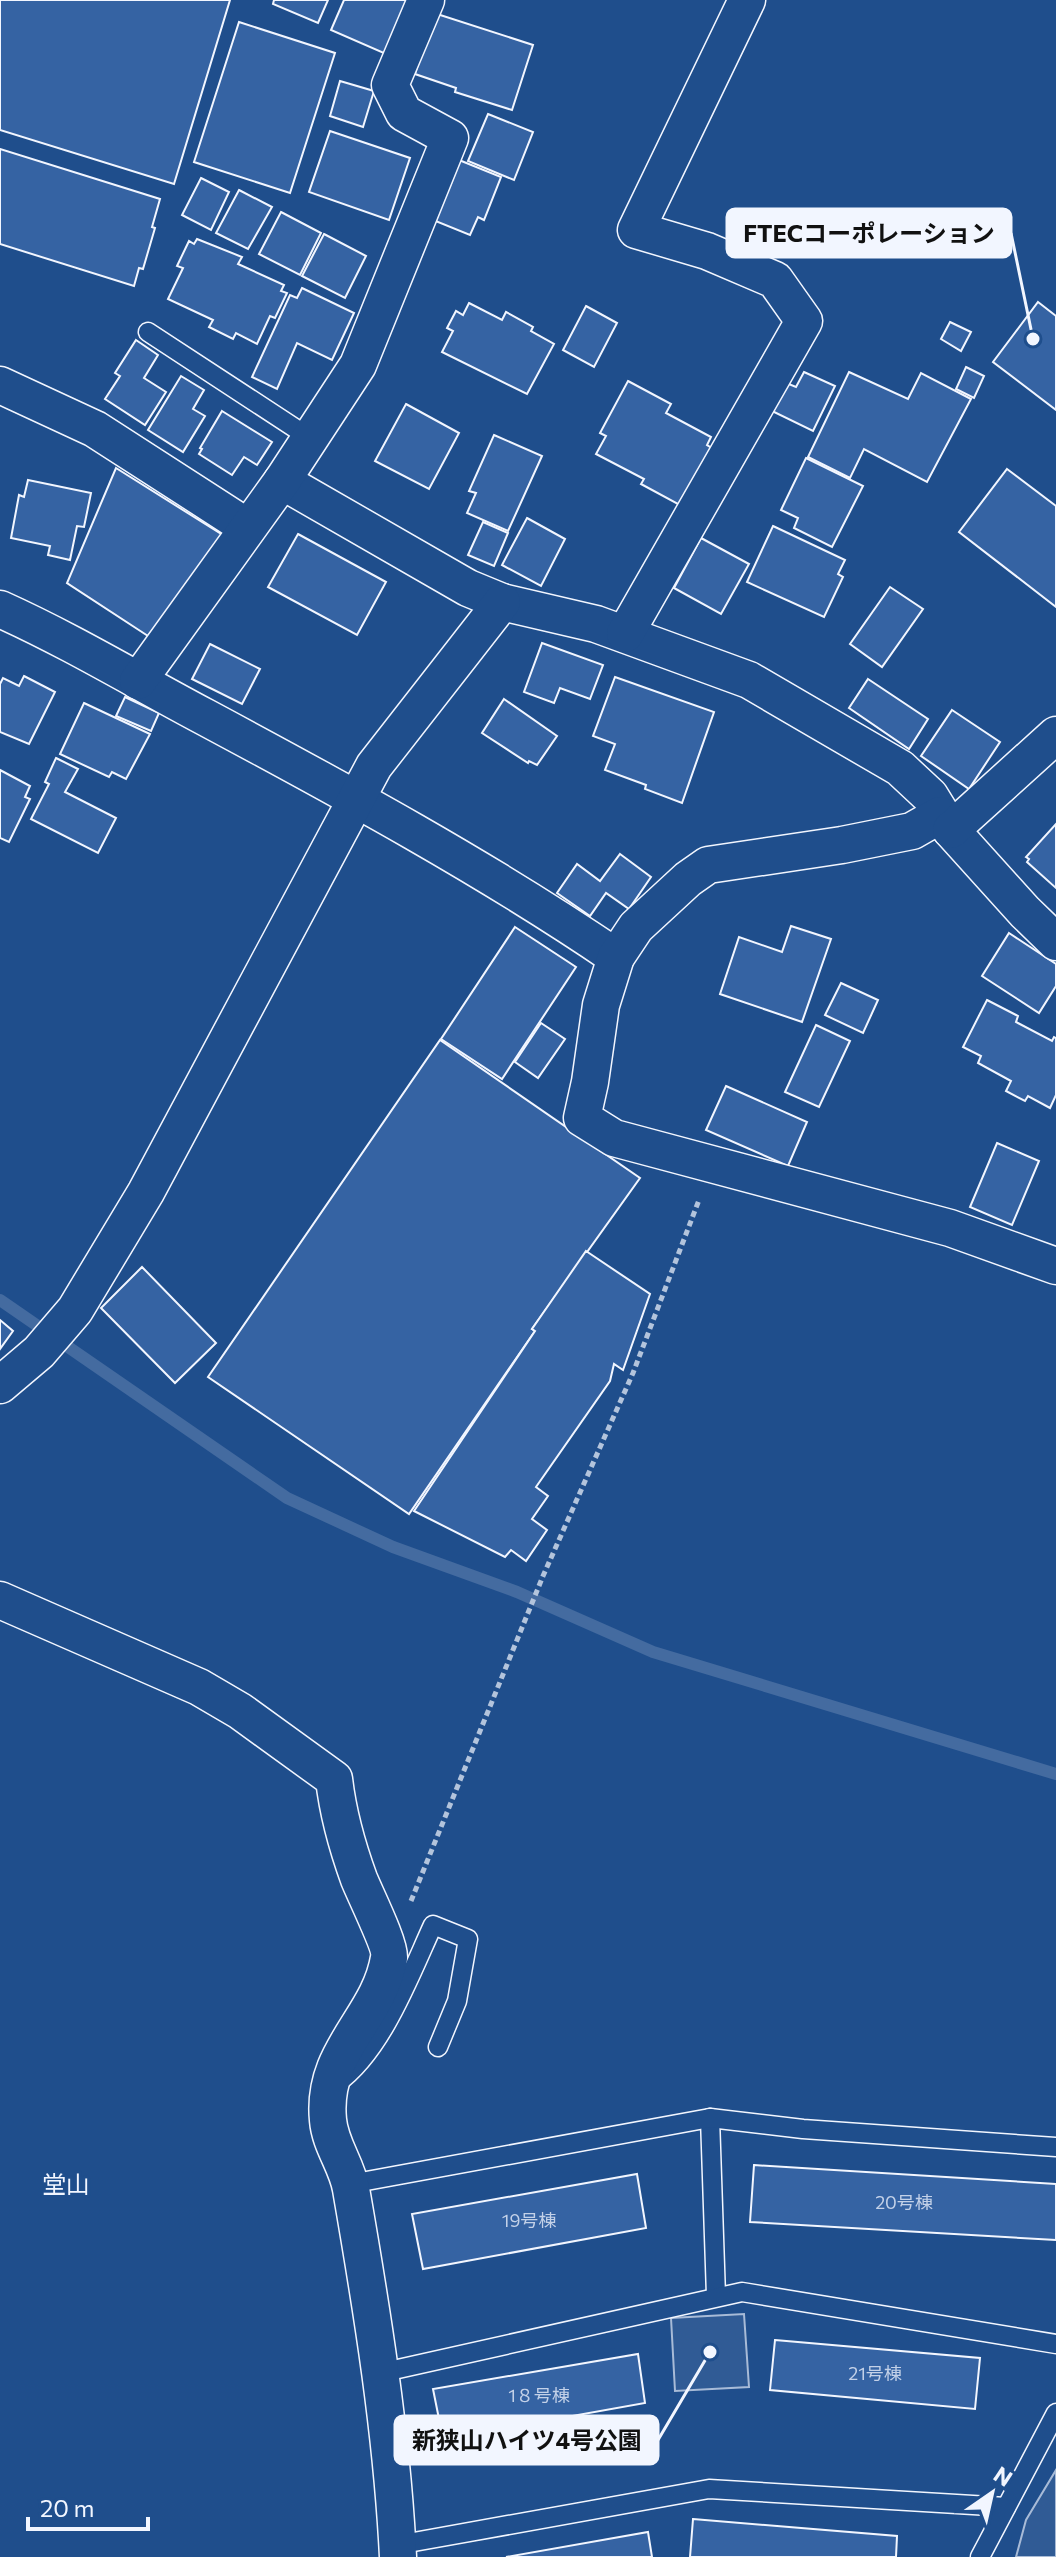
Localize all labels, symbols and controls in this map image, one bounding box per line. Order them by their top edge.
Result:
callout: FTECコーポレーション [727,209,1011,257]
text: FTECコーポレーション [743,218,995,247]
district label: 堂山 [42,2169,90,2198]
house number: 20号棟 [875,2191,933,2213]
house number: 19号棟 [502,2209,556,2231]
house number: 21号棟 [848,2362,902,2384]
house number: 1８号棟 [508,2384,570,2406]
callout: 新狭山ハイツ4号公園 [395,2416,658,2464]
text: 新狭山ハイツ4号公園 [412,2425,642,2454]
north arrow [952,2453,1032,2533]
text: N [989,2460,1018,2492]
scale bar [28,2481,148,2531]
text: 20 m [40,2493,94,2522]

